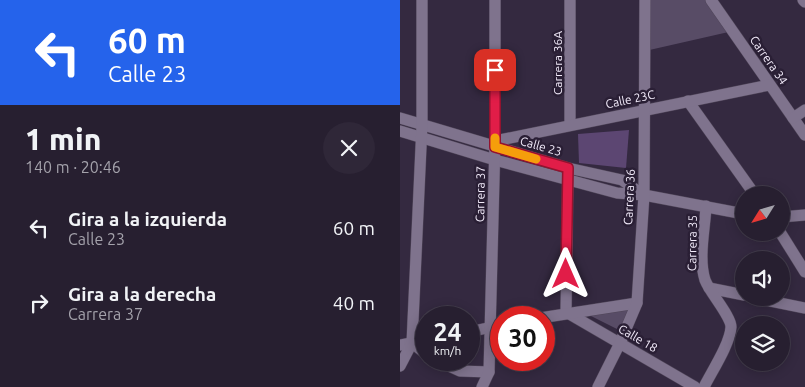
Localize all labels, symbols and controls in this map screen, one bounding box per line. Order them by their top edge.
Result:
icon: left [25,20,90,85]
text: 60 m [108,20,186,60]
street label: Carrera 36A [551,31,564,95]
street label: Carrera 34 [748,33,791,87]
pin [474,49,516,91]
icon: arrive [481,56,509,84]
text: Calle 23 [108,61,186,86]
street label: Calle 23C [604,87,656,111]
text: 1 min [25,122,101,156]
button: close [323,122,375,174]
street label: Calle 23 [519,134,563,158]
text: 140 m · 20:46 [25,158,121,176]
street label: Carrera 37 [473,166,487,222]
street label: Carrera 36 [621,168,637,225]
north arrow [735,186,790,241]
map controls [735,186,790,371]
text: Gira a la izquierda [68,208,227,230]
icon: left [25,214,53,242]
street label: Carrera 35 [685,215,699,271]
text: 60 m [333,217,375,239]
text: Calle 23 [68,230,125,248]
position arrow [539,247,591,299]
button: sound [735,251,790,306]
text: Gira a la derecha [68,283,216,305]
icon: right [25,289,53,317]
text: 40 m [333,292,375,314]
text: Carrera 37 [68,305,143,323]
speed limit sign: 30 [490,306,555,371]
button: layers [735,316,790,371]
text: 24 [433,318,462,346]
street label: Calle 18 [616,322,660,354]
text: km/h [434,344,461,357]

